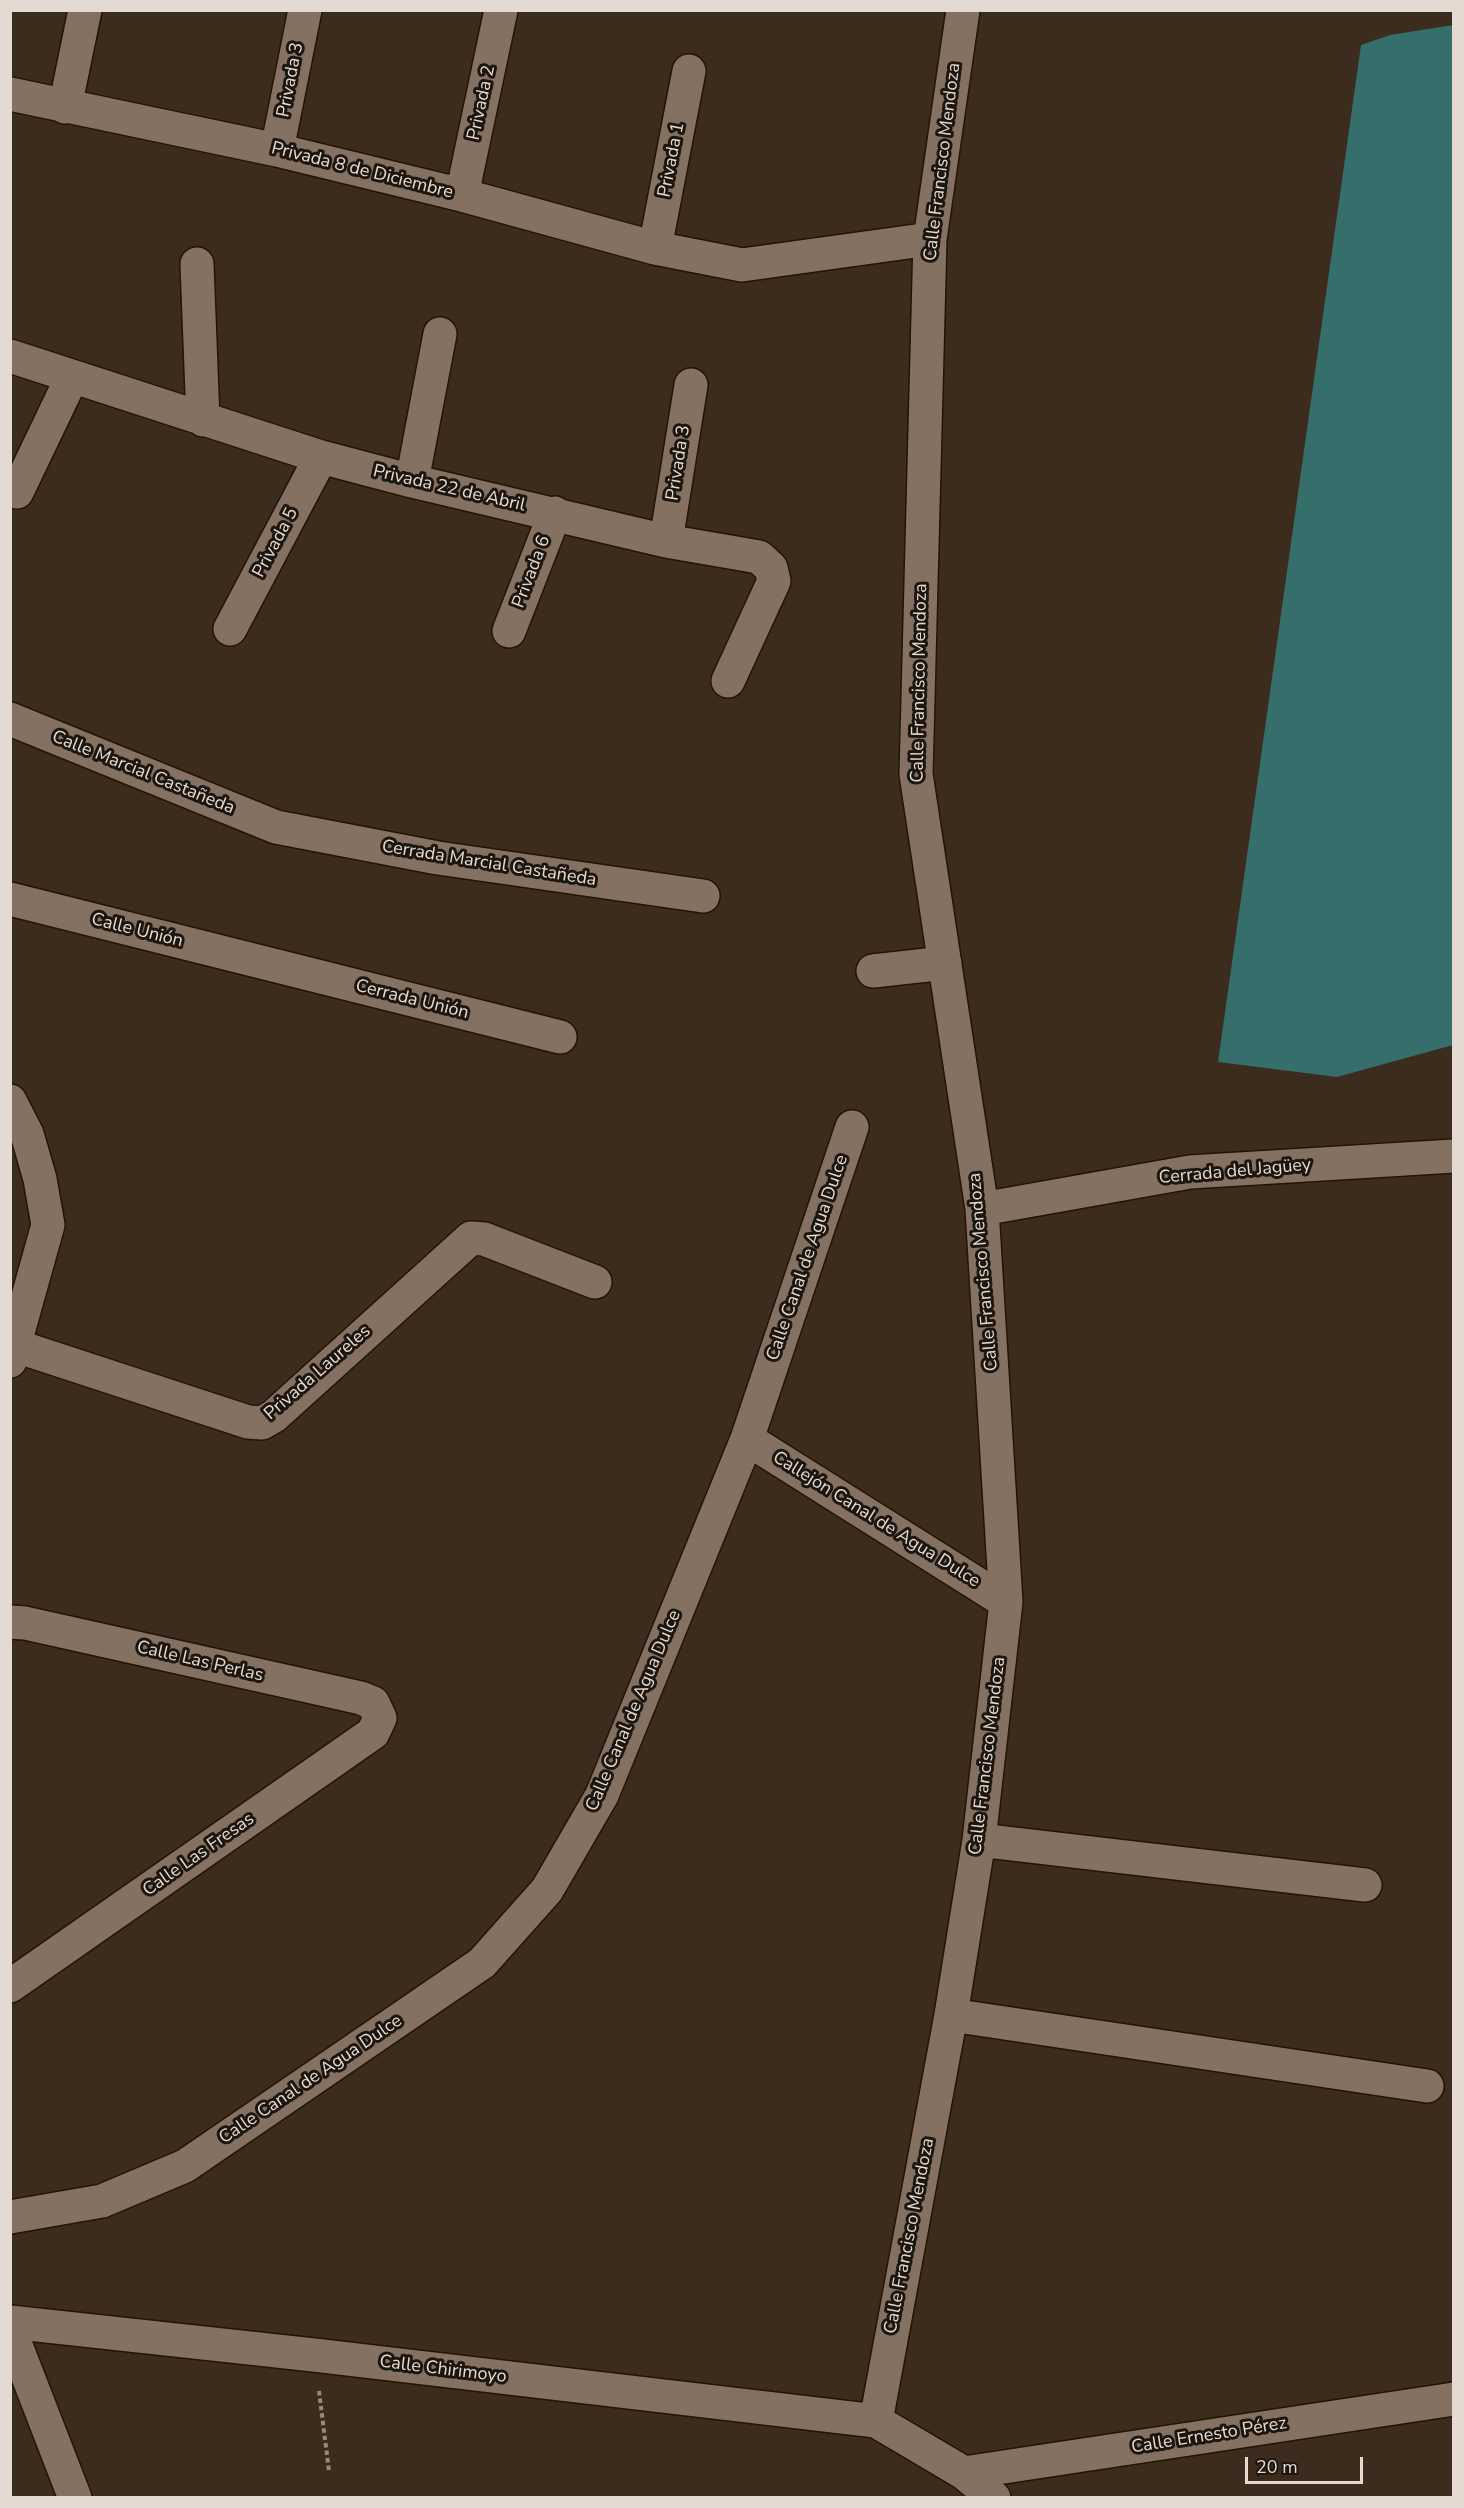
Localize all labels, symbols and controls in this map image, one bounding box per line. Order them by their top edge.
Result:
street label: Privada 3 [273,41,309,119]
street label: Calle Francisco Mendoza [920,62,966,262]
street label: Privada 2 [464,64,500,142]
street label: Privada 1 [654,121,690,199]
street label: Privada 8 de Diciembre [269,138,455,204]
street label: Privada 3 [662,424,696,502]
street label: Privada 22 de Abril [371,461,527,517]
street label: Privada 5 [249,504,303,582]
street label: Privada 6 [508,533,556,611]
street label: Calle Francisco Mendoza [907,583,933,783]
street label: Calle Marcial Castañeda [49,726,237,820]
street label: Cerrada Marcial Castañeda [380,836,598,892]
street label: Calle Unión [89,909,185,953]
street label: Cerrada Unión [353,976,471,1024]
street label: Calle Canal de Agua Dulce [763,1152,853,1364]
street label: Cerrada del Jagüey [1158,1155,1312,1189]
street label: Calle Francisco Mendoza [965,1172,1003,1372]
street label: Privada Laureles [260,1321,376,1425]
street label: Callejón Canal de Agua Dulce [768,1447,984,1593]
street label: Calle Canal de Agua Dulce [582,1607,686,1815]
street label: Calle Las Perlas [135,1637,265,1687]
street label: Calle Francisco Mendoza [965,1656,1011,1856]
street label: Calle Las Fresas [139,1809,259,1901]
street label: Calle Canal de Agua Dulce [215,2011,407,2149]
street label: Calle Francisco Mendoza [880,2136,940,2336]
street label: Calle Chirimoyo [378,2352,508,2388]
street label: Calle Ernesto Pérez [1130,2413,1288,2459]
scale bar [1248,2445,1366,2483]
text: 20 m [1256,2455,1298,2479]

